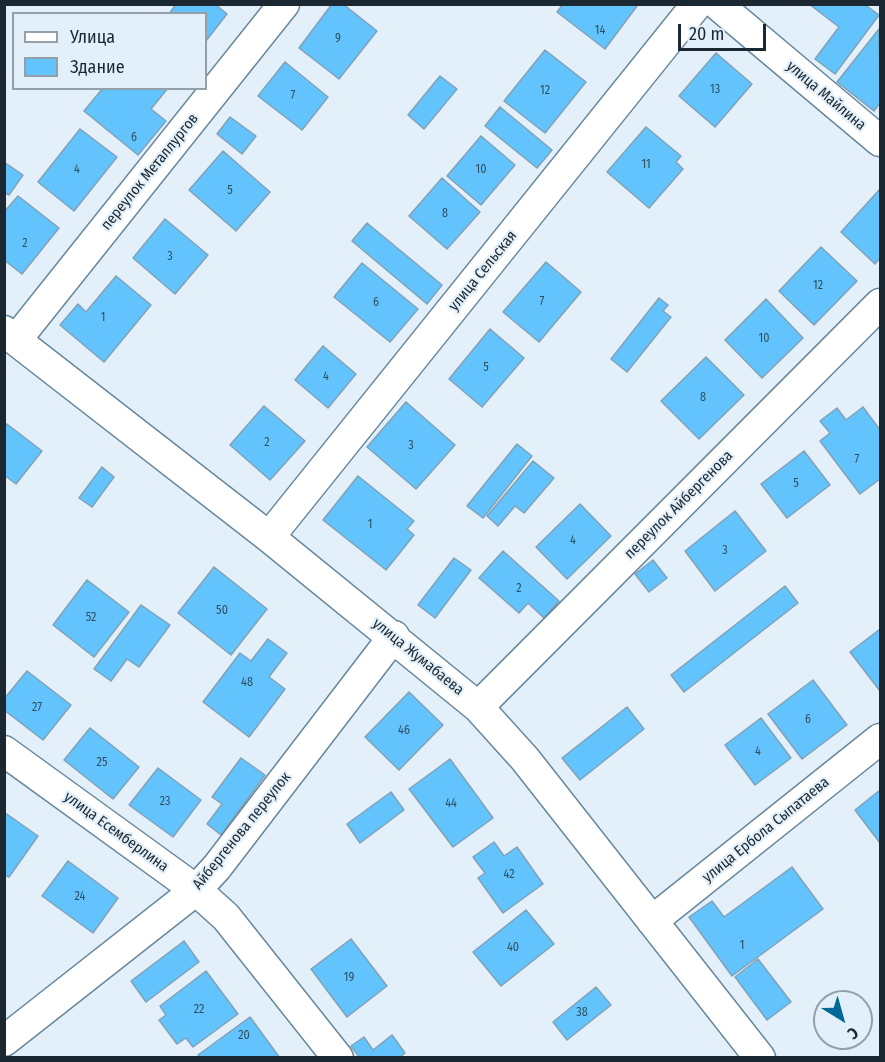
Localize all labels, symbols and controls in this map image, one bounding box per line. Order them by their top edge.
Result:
legend [12,12,207,90]
scale bar [681,12,770,50]
text: 20 m [689,23,724,45]
house number: 14 [595,24,605,38]
text: Улица [70,26,115,48]
house number: 9 [335,32,341,46]
text: Здание [70,56,125,78]
street label: улица Майлина [783,58,869,134]
house number: 13 [710,83,720,97]
house number: 12 [540,84,550,98]
house number: 7 [291,89,295,103]
street label: переулок Металлургов [97,110,203,234]
house number: 6 [131,131,137,145]
house number: 11 [641,158,651,172]
house number: 4 [74,163,80,177]
house number: 10 [476,163,486,177]
house number: 5 [227,184,233,198]
house number: 8 [442,207,448,221]
street label: улица Сельская [445,227,521,315]
house number: 2 [22,237,28,251]
house number: 3 [167,250,173,264]
house number: 12 [813,279,823,293]
house number: 7 [540,295,544,309]
house number: 6 [373,296,379,310]
house number: 1 [101,311,105,325]
house number: 10 [759,332,769,346]
house number: 5 [483,361,489,375]
house number: 4 [323,370,329,384]
house number: 8 [700,391,706,405]
house number: 2 [264,436,270,450]
house number: 3 [408,439,414,453]
street label: переулок Айбергенова [621,447,737,563]
house number: 7 [855,453,859,467]
house number: 5 [793,477,799,491]
house number: 1 [368,518,372,532]
house number: 4 [570,534,576,548]
house number: 3 [722,544,728,558]
house number: 2 [516,582,522,596]
house number: 50 [216,604,228,618]
house number: 52 [86,611,96,625]
street label: улица Жумабаева [369,615,467,699]
house number: 48 [241,676,253,690]
house number: 27 [32,701,42,715]
house number: 6 [805,713,811,727]
house number: 46 [398,724,410,738]
house number: 4 [755,745,761,759]
house number: 25 [97,756,107,770]
street label: Айбергенова переулок [189,769,295,893]
street label: улица Ербола Сыпатаева [699,773,833,887]
street label: улица Есемберлина [60,788,172,876]
house number: 23 [160,795,170,809]
house number: 44 [445,797,457,811]
house number: 42 [504,868,514,882]
house number: 24 [75,890,85,904]
house number: 1 [740,939,744,953]
house number: 40 [507,941,519,955]
house number: 19 [344,971,354,985]
north arrow [813,990,873,1050]
house number: 22 [194,1003,204,1017]
house number: 38 [576,1006,588,1020]
text: С [844,1023,862,1043]
house number: 20 [238,1029,250,1043]

